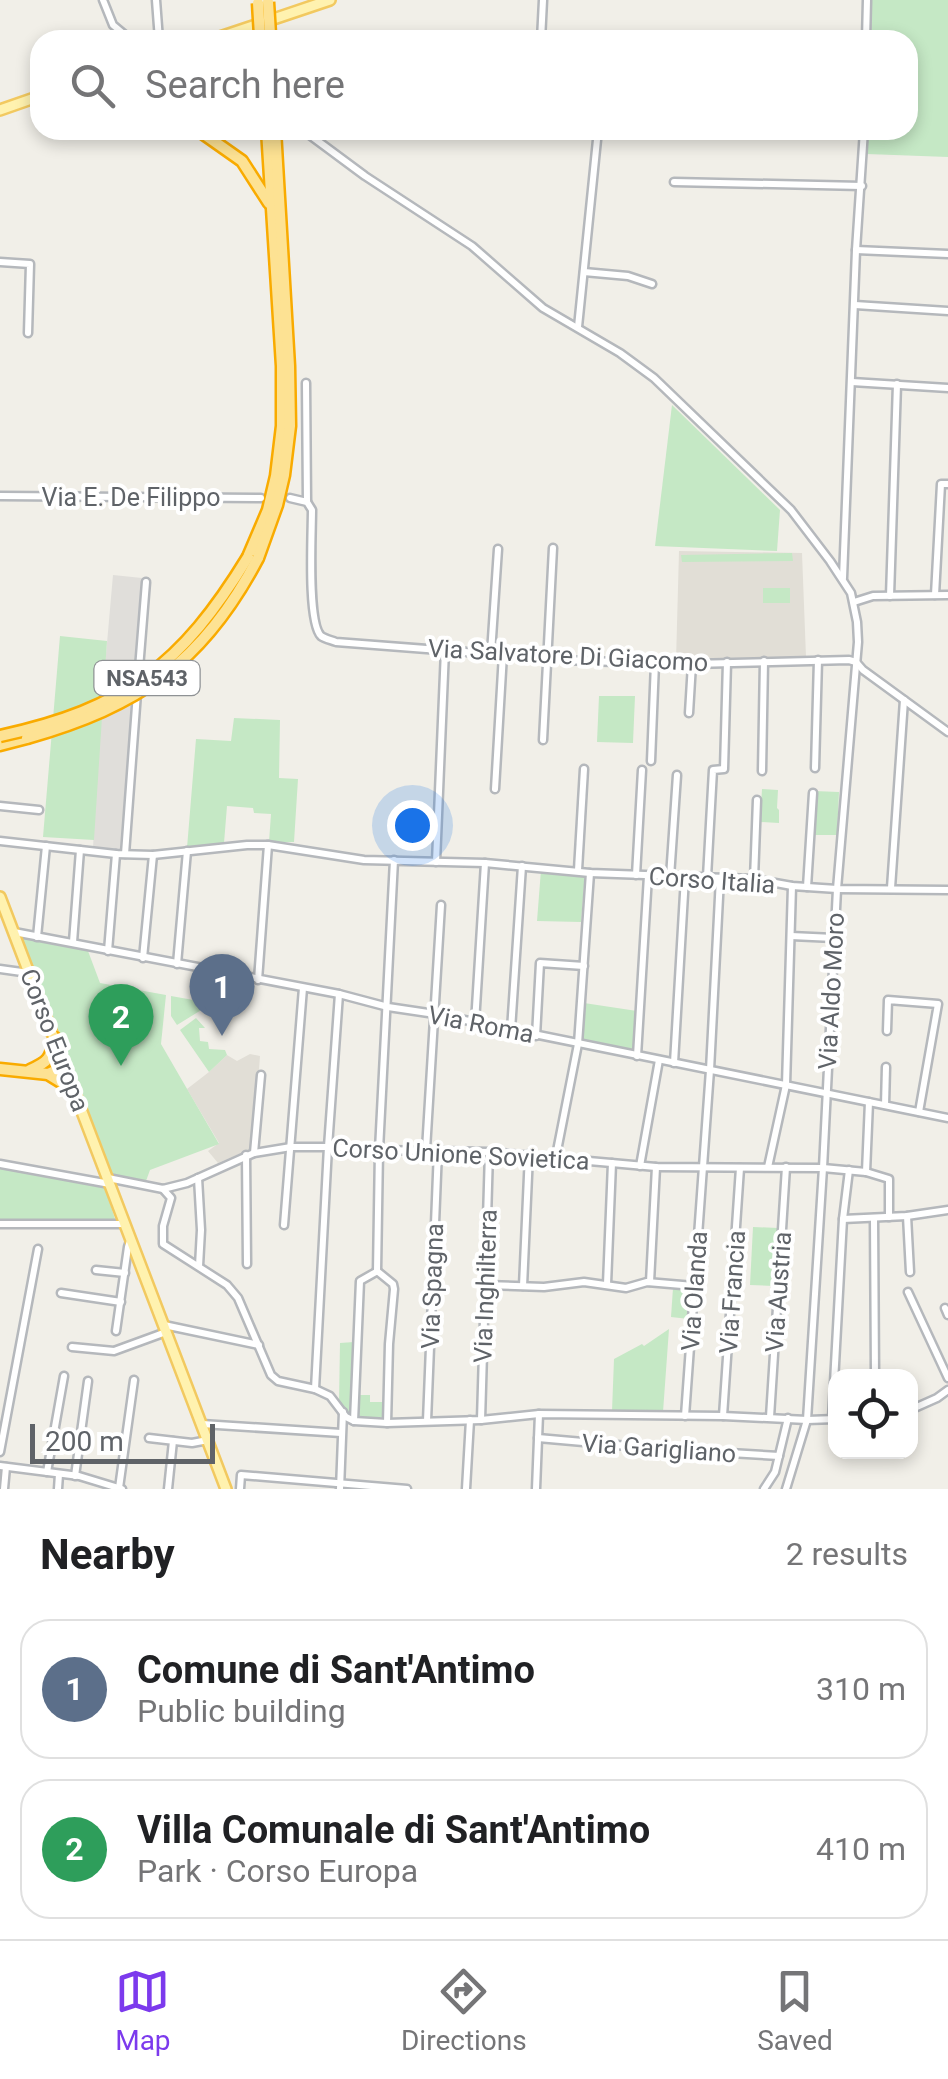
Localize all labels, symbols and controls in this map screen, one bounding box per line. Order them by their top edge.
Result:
search box [30,30,918,140]
icon: search [65,58,120,113]
text: Search here [145,63,345,107]
street label: Via E. De Filippo [41,483,221,512]
street label: Via Salvatore Di Giacomo [427,634,709,677]
road number: NSA543 [94,661,200,695]
your location [387,800,438,851]
street label: Corso Italia [648,862,776,899]
street label: Via Aldo Moro [813,912,850,1070]
pin: 1 [190,954,254,1036]
street label: Corso Europa [14,965,95,1116]
pin: 2 [88,984,154,1066]
street label: Via Roma [426,1000,536,1049]
street label: Corso Unione Sovietica [332,1133,590,1176]
street label: Via Inghilterra [468,1209,503,1363]
street label: Via Spagna [416,1223,449,1349]
street label: Via Francia [714,1229,751,1355]
street label: Via Olanda [676,1230,713,1352]
street label: Via Austria [760,1231,797,1353]
map controls [828,1369,918,1459]
button: locate [828,1369,918,1459]
scale bar [30,1419,215,1464]
text: 200 m [45,1425,124,1458]
street label: Via Garigliano [581,1429,737,1468]
text: Nearby [40,1530,175,1579]
text: 2 results [786,1535,908,1573]
text: Comune di Sant'Antimo [137,1648,535,1692]
text: 1 [65,1670,84,1708]
text: 310 m [816,1670,906,1708]
text: Public building [137,1692,346,1730]
text: Villa Comunale di Sant'Antimo [137,1808,650,1852]
text: 2 [65,1830,84,1868]
text: 410 m [816,1830,906,1868]
text: Park · Corso Europa [137,1852,418,1890]
tab: Map [115,1964,171,2057]
tab: Directions [401,1964,527,2057]
tab: Saved [757,1964,833,2057]

